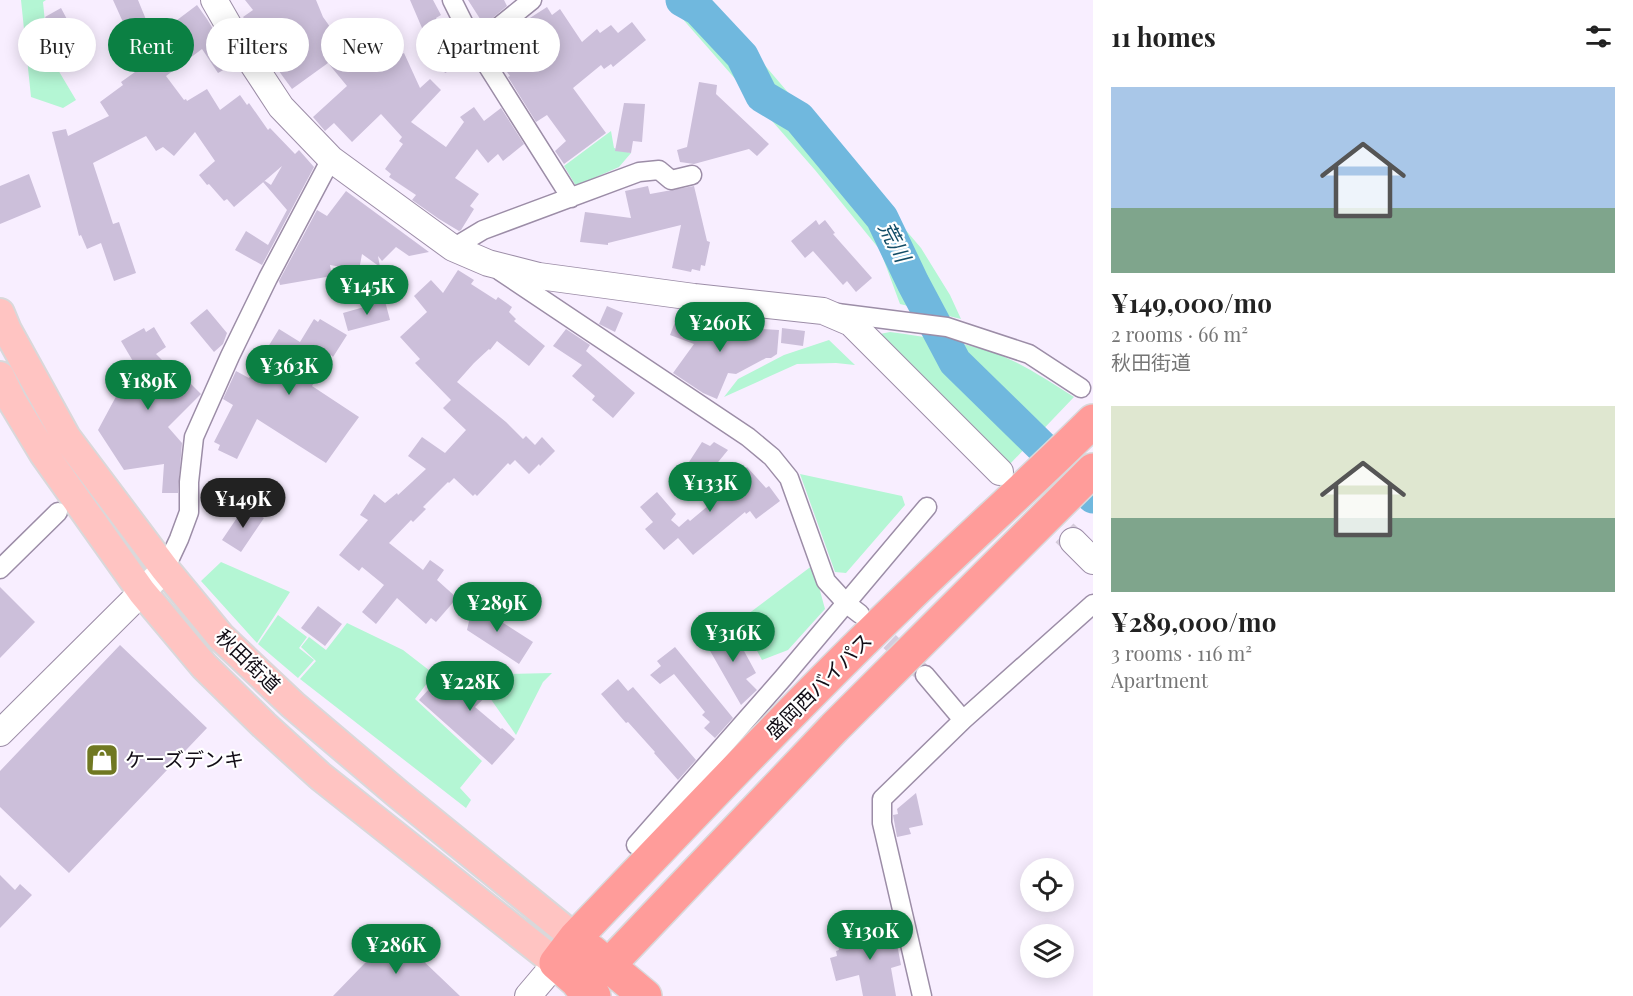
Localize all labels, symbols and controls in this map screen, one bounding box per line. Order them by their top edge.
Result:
chip: Buy [18,18,96,72]
chip: Rent [108,18,194,72]
chip: Filters [206,18,309,72]
chip: New [321,18,404,72]
chip: Apartment [416,18,560,72]
text: 11 homes [1111,19,1216,54]
icon: filters [1582,20,1615,53]
icon: home [1309,126,1417,234]
water label: 荒川 [874,216,919,268]
pin: ¥145K [325,265,409,316]
text: ¥145K [339,271,395,298]
text: ¥149,000/mo [1111,285,1272,320]
pin: ¥260K [678,302,762,353]
text: ¥260K [689,308,751,335]
text: 2 rooms · 66 m² [1111,320,1248,347]
pin: ¥363K [247,345,331,396]
text: 秋田街道 [1111,348,1191,375]
text: ¥363K [260,351,318,378]
pin: ¥189K [106,360,190,411]
text: ¥189K [119,366,177,393]
icon: home [1309,445,1417,553]
pin: ¥133K [668,462,752,513]
text: ¥133K [683,468,737,495]
pin: ¥149K [201,478,285,529]
text: ¥149K [214,484,272,511]
pin: ¥289K [455,582,539,633]
text: ¥289K [467,588,527,615]
text: ¥289,000/mo [1111,604,1276,639]
pin: ¥316K [691,612,775,663]
text: ¥316K [705,618,761,645]
street label: 秋田街道 [211,622,287,697]
street label: 盛岡西バイパス [759,626,877,744]
text: 3 rooms · 116 m² [1111,639,1252,666]
pin: ¥228K [428,661,512,712]
text: Apartment [1111,666,1208,693]
text: ¥228K [440,667,500,694]
shop icon: ケーズデンキ [84,742,120,778]
place label: ケーズデンキ [125,745,244,772]
map controls [1020,858,1074,978]
button: locate [1020,858,1074,912]
pin: ¥130K [828,910,912,961]
text: ¥130K [841,916,899,943]
pin: ¥286K [354,924,438,975]
button: layers [1020,924,1074,978]
text: ¥286K [366,930,426,957]

